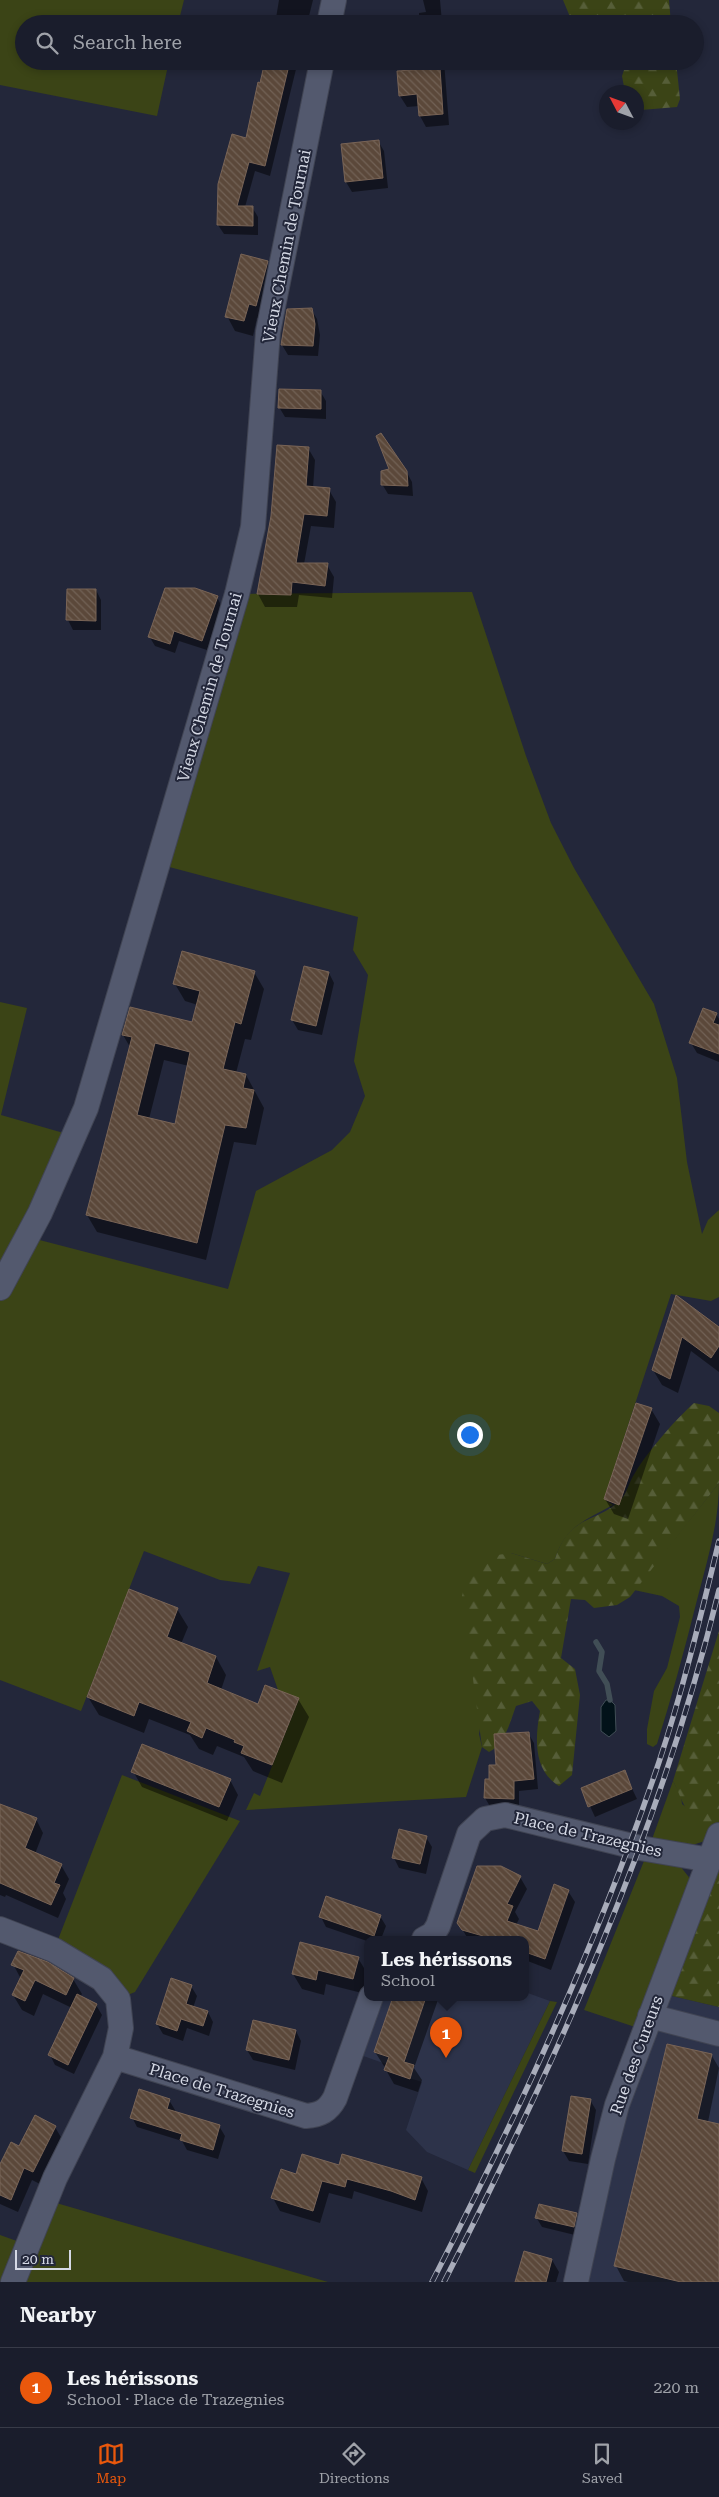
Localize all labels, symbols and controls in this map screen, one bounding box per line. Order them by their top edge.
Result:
search box [15,15,704,70]
icon: search [33,29,61,57]
text: Search here [73,31,182,54]
north arrow [599,85,644,130]
street label: Vieux Chemin de Tournai [258,148,315,344]
street label: Vieux Chemin de Tournai [173,590,246,784]
your location [457,1422,483,1448]
street label: Place de Trazegnies [512,1808,664,1861]
popup [364,1936,529,2001]
text: Les hérissons [381,1948,512,1971]
text: School [381,1971,435,1990]
street label: Rue des Cureurs [606,1993,667,2117]
pin: 1 [430,2017,462,2058]
street label: Place de Trazegnies [147,2059,297,2122]
scale bar [15,2247,71,2270]
text: 20 m [22,2251,54,2267]
text: Nearby [20,2303,96,2327]
text: Les hérissons [67,2367,198,2390]
text: 1 [32,2378,40,2397]
text: 220 m [653,2378,699,2397]
text: School · Place de Trazegnies [67,2390,284,2409]
tab: Map [96,2440,126,2486]
tab: Directions [319,2440,389,2486]
tab: Saved [582,2440,623,2486]

